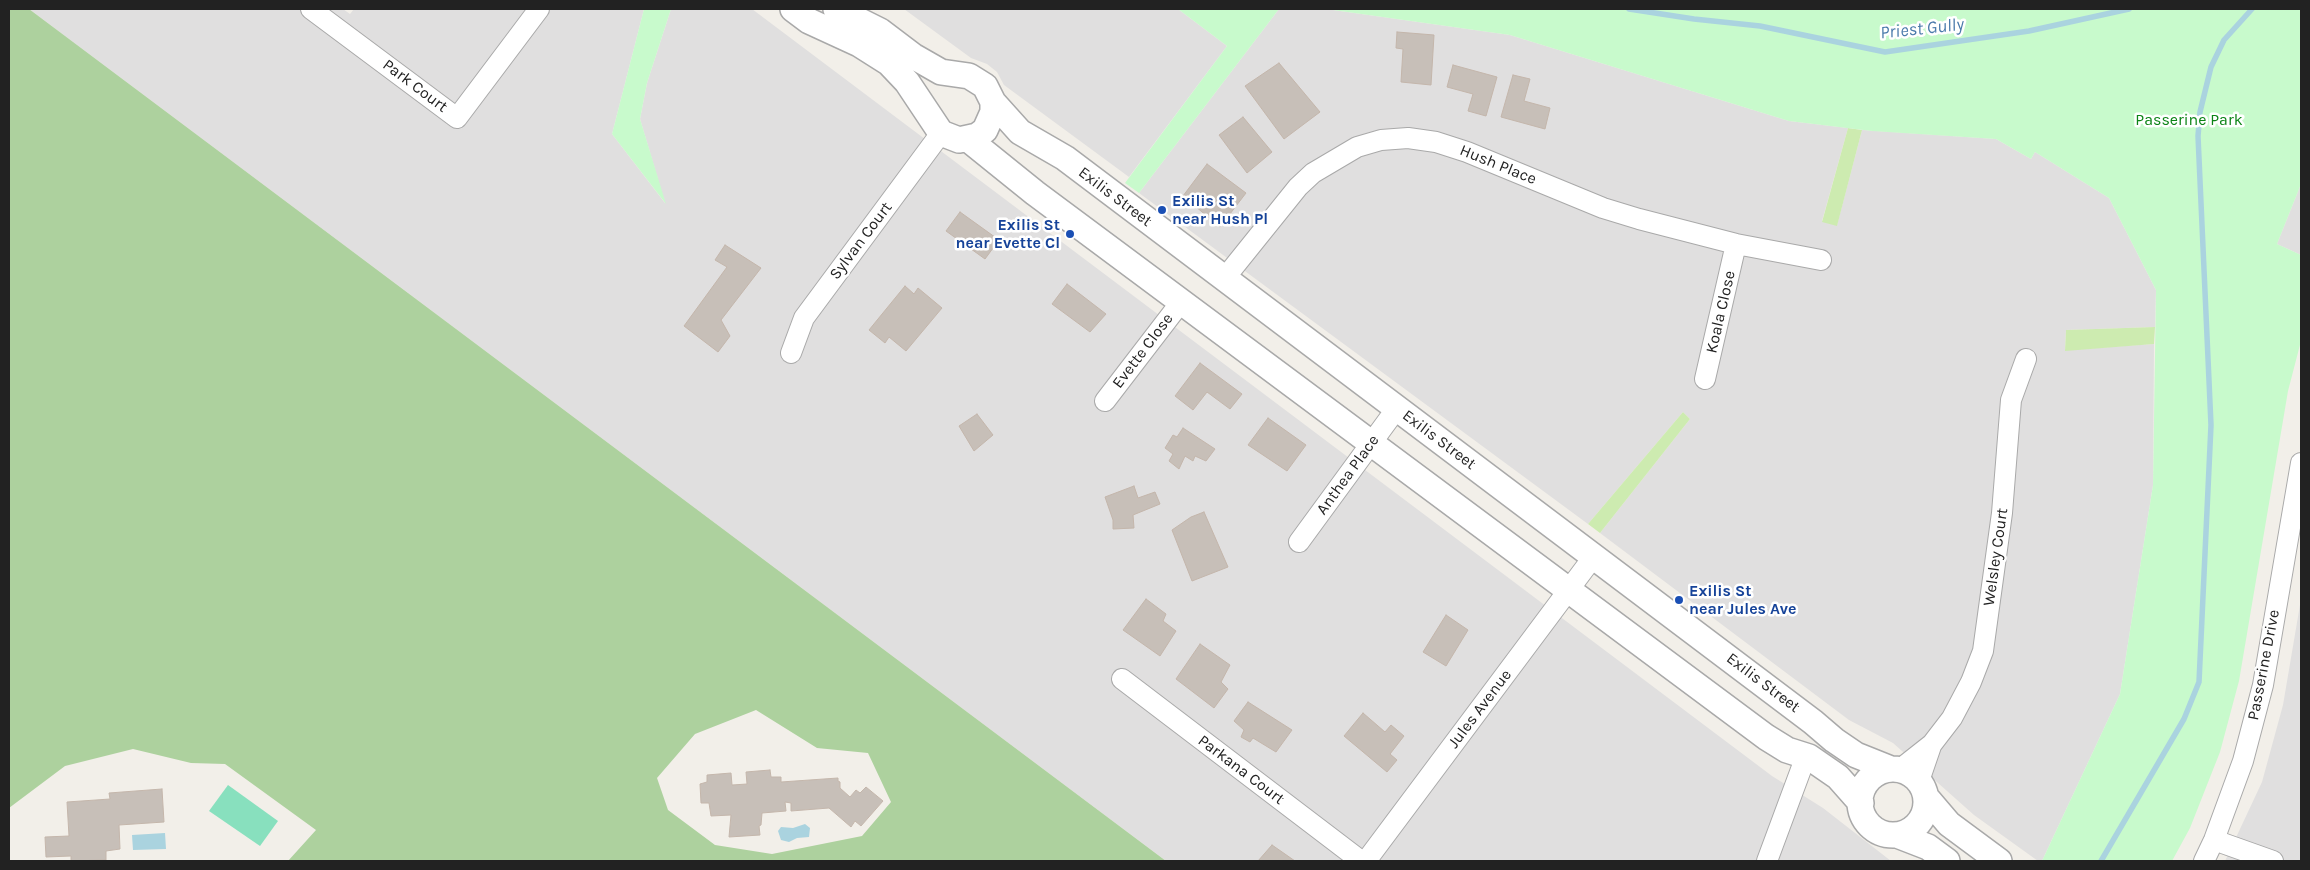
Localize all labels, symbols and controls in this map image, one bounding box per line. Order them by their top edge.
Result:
water label: Priest Gully [1879,14,1965,44]
street label: Park Court [379,55,451,117]
park label: Passerine Park [2135,110,2243,130]
street label: Hush Place [1457,141,1539,189]
street label: Exilis Street [1074,163,1156,231]
place label: Exilis St near Hush Pl [1172,191,1268,229]
street label: Sylvan Court [826,199,896,283]
marker: Exilis St near Hush Pl [1156,204,1168,216]
place label: Exilis St near Evette Cl [956,215,1060,253]
marker: Exilis St near Evette Cl [1064,228,1076,240]
street label: Koala Close [1702,269,1740,355]
street label: Evette Close [1109,310,1177,392]
street label: Exilis Street [1398,406,1480,474]
street label: Anthea Place [1313,431,1383,519]
street label: Welsley Court [1980,507,2012,607]
place label: Exilis St near Jules Ave [1689,581,1797,619]
marker: Exilis St near Jules Ave [1673,594,1685,606]
street label: Passerine Drive [2244,608,2284,722]
street label: Exilis Street [1722,649,1804,717]
street label: Jules Avenue [1444,666,1516,752]
street label: Parkana Court [1194,731,1288,809]

